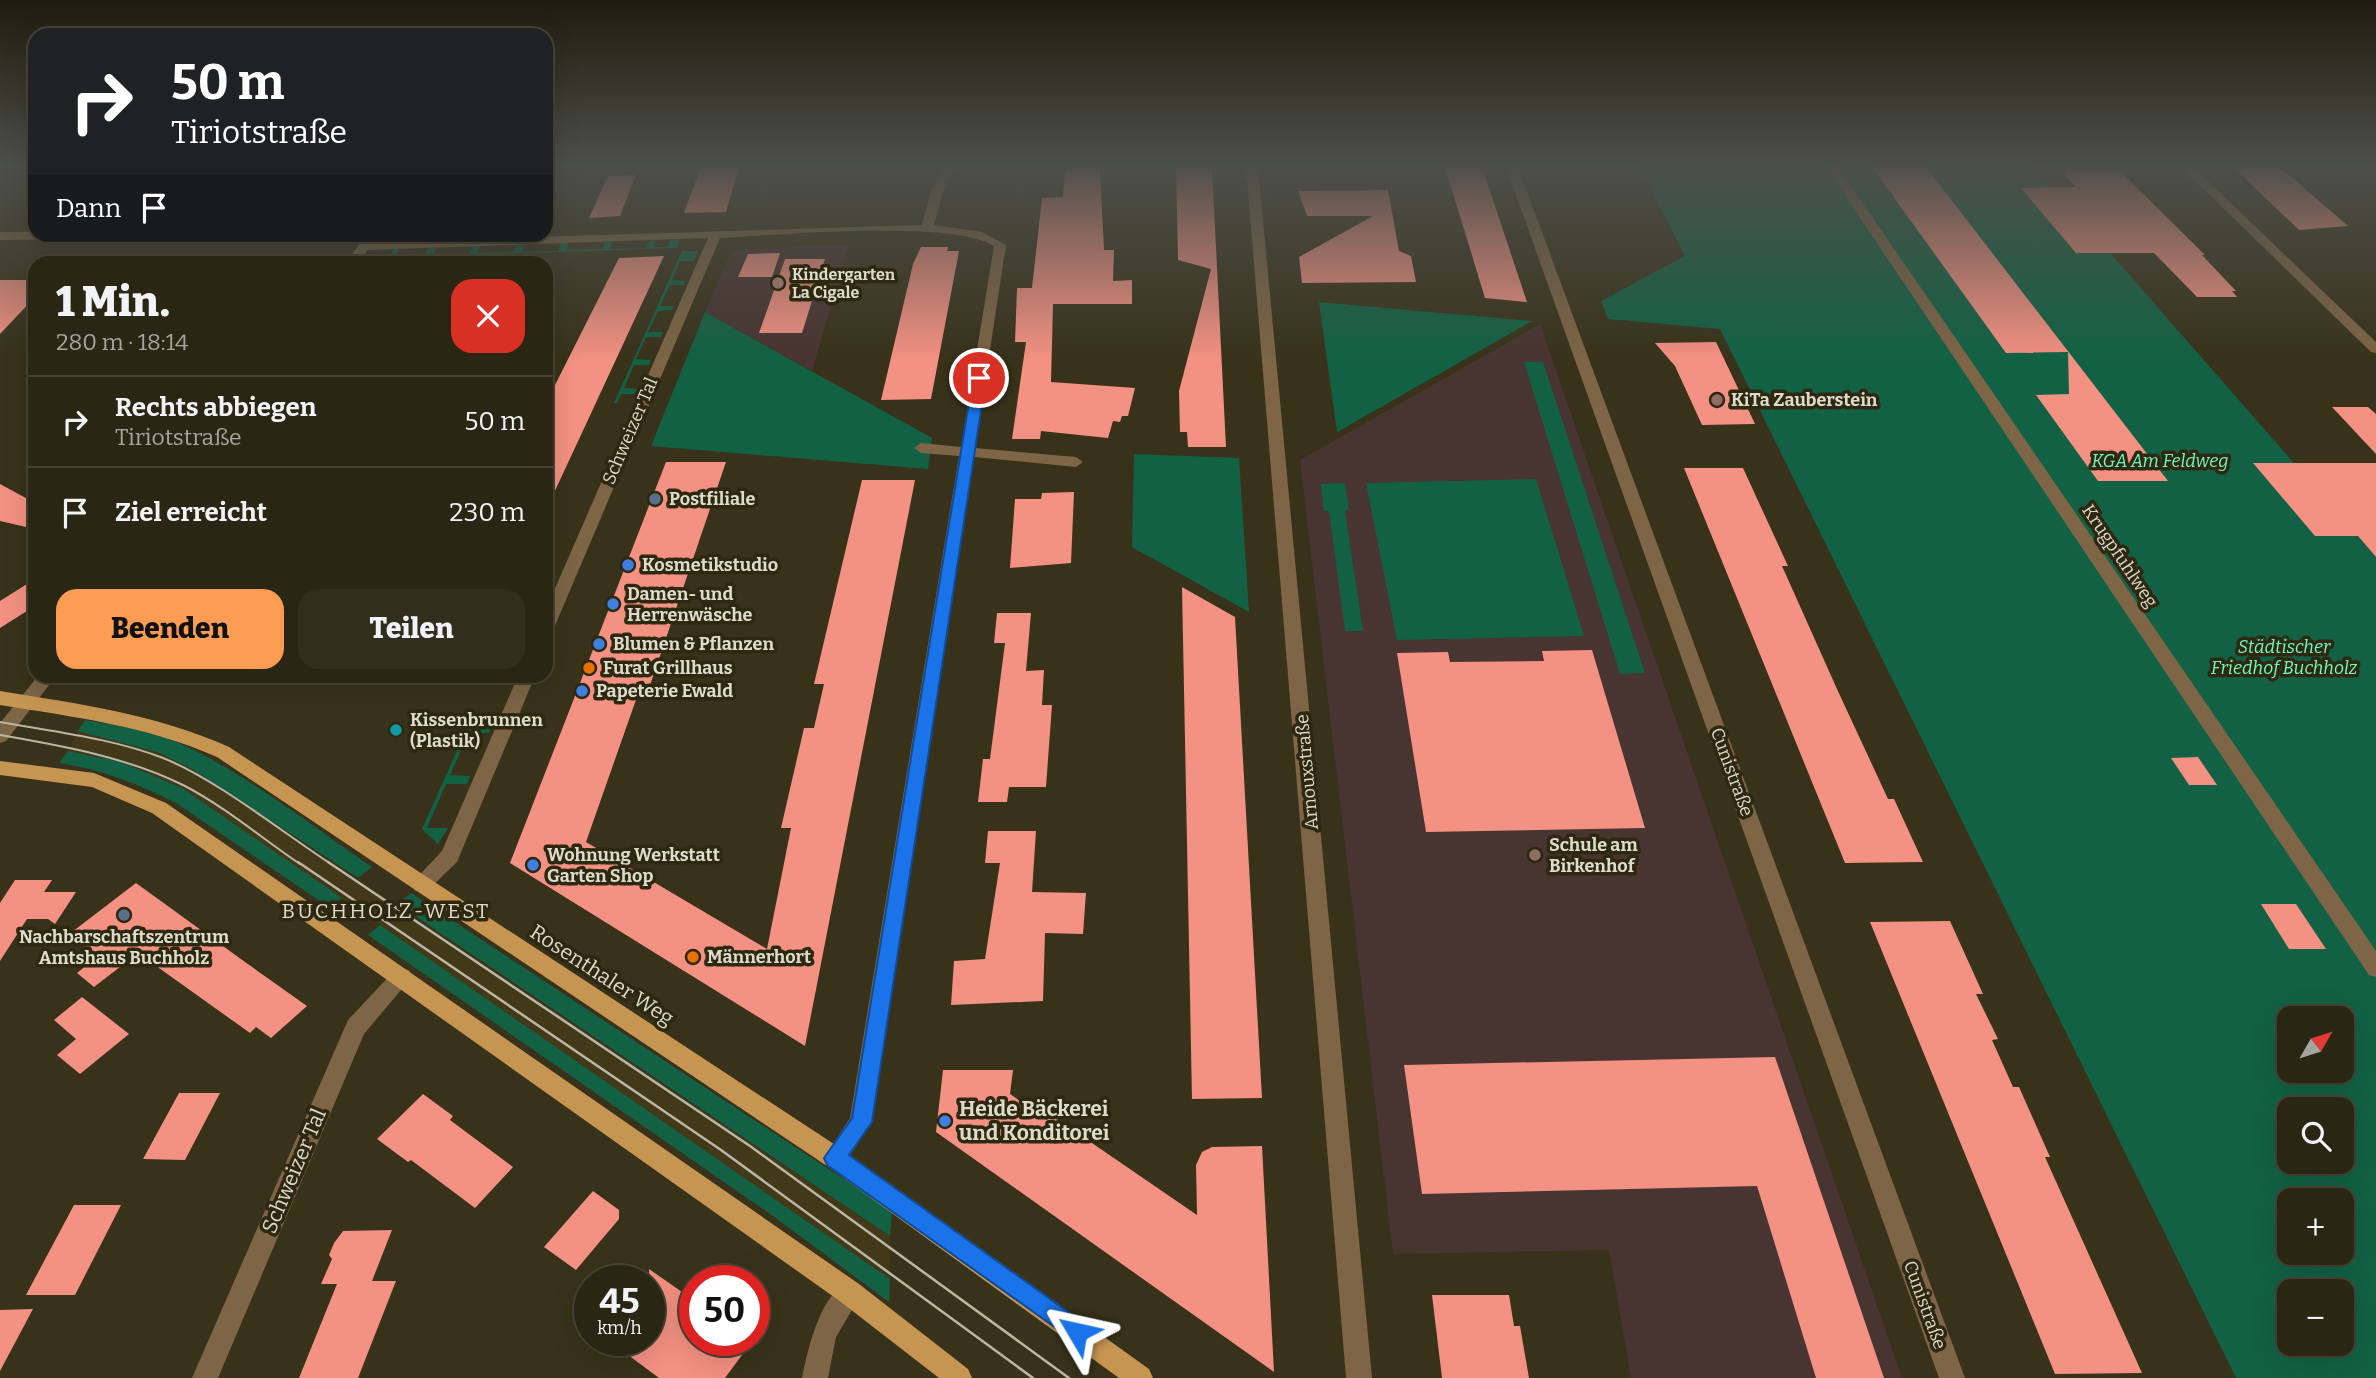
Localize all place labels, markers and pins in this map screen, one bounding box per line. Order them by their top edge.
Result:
place label: Kindergarten La Cigale [792,265,896,302]
marker: Kindergarten La Cigale [770,275,786,291]
pin [949,348,1009,408]
place label: KiTa Zauberstein [1731,389,1878,411]
marker: KiTa Zauberstein [1709,392,1725,408]
place label: Postfiliale [669,488,756,510]
marker: Postfiliale [647,491,663,507]
place label: Kosmetikstudio [642,554,778,576]
marker: Kosmetikstudio [620,557,636,573]
place label: Damen- und Herrenwäsche [627,583,753,626]
marker: Damen- und Herrenwäsche [605,596,621,612]
place label: Blumen & Pflanzen [613,633,774,655]
marker: Blumen & Pflanzen [591,636,607,652]
place label: Furat Grillhaus [603,657,733,679]
marker: Furat Grillhaus [581,660,597,676]
place label: Papeterie Ewald [596,680,733,702]
marker: Papeterie Ewald [574,683,590,699]
place label: Kissenbrunnen (Plastik) [410,709,543,752]
marker: Kissenbrunnen (Plastik) [388,722,404,738]
place label: Schule am Birkenhof [1549,834,1638,877]
place label: Wohnung Werkstatt Garten Shop [547,844,720,887]
marker: Schule am Birkenhof [1527,847,1543,863]
marker: Wohnung Werkstatt Garten Shop [525,857,541,873]
marker: Nachbarschaftszentrum Amtshaus Buchholz [116,907,132,923]
place label: Nachbarschaftszentrum Amtshaus Buchholz [19,926,229,969]
place label: Männerhort [707,946,811,968]
marker: Männerhort [685,949,701,965]
place label: Heide Bäckerei und Konditorei [959,1096,1110,1146]
marker: Heide Bäckerei und Konditorei [937,1113,953,1129]

